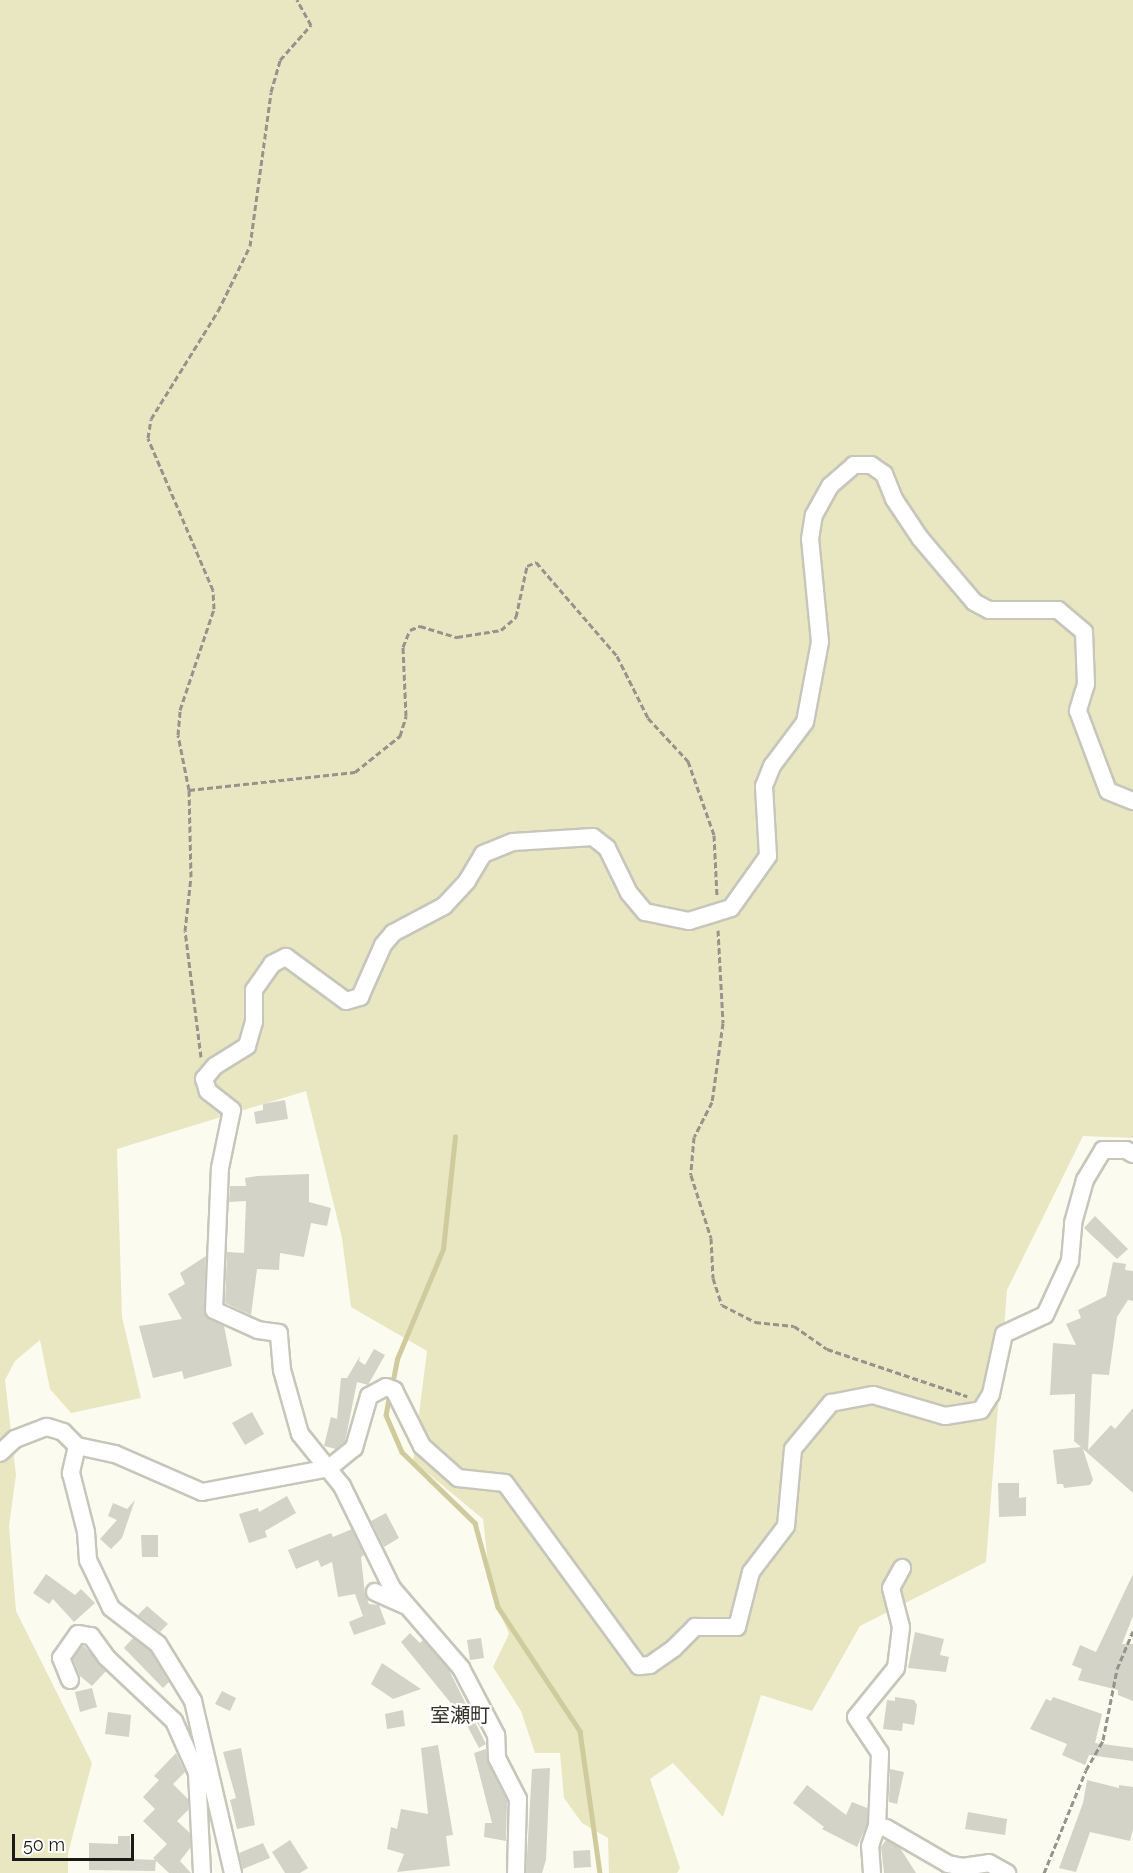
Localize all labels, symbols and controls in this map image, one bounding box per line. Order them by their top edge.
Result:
district label: 室瀬町 [430,1703,490,1727]
scale bar [15,1822,136,1860]
text: 50 m [23,1834,65,1855]

